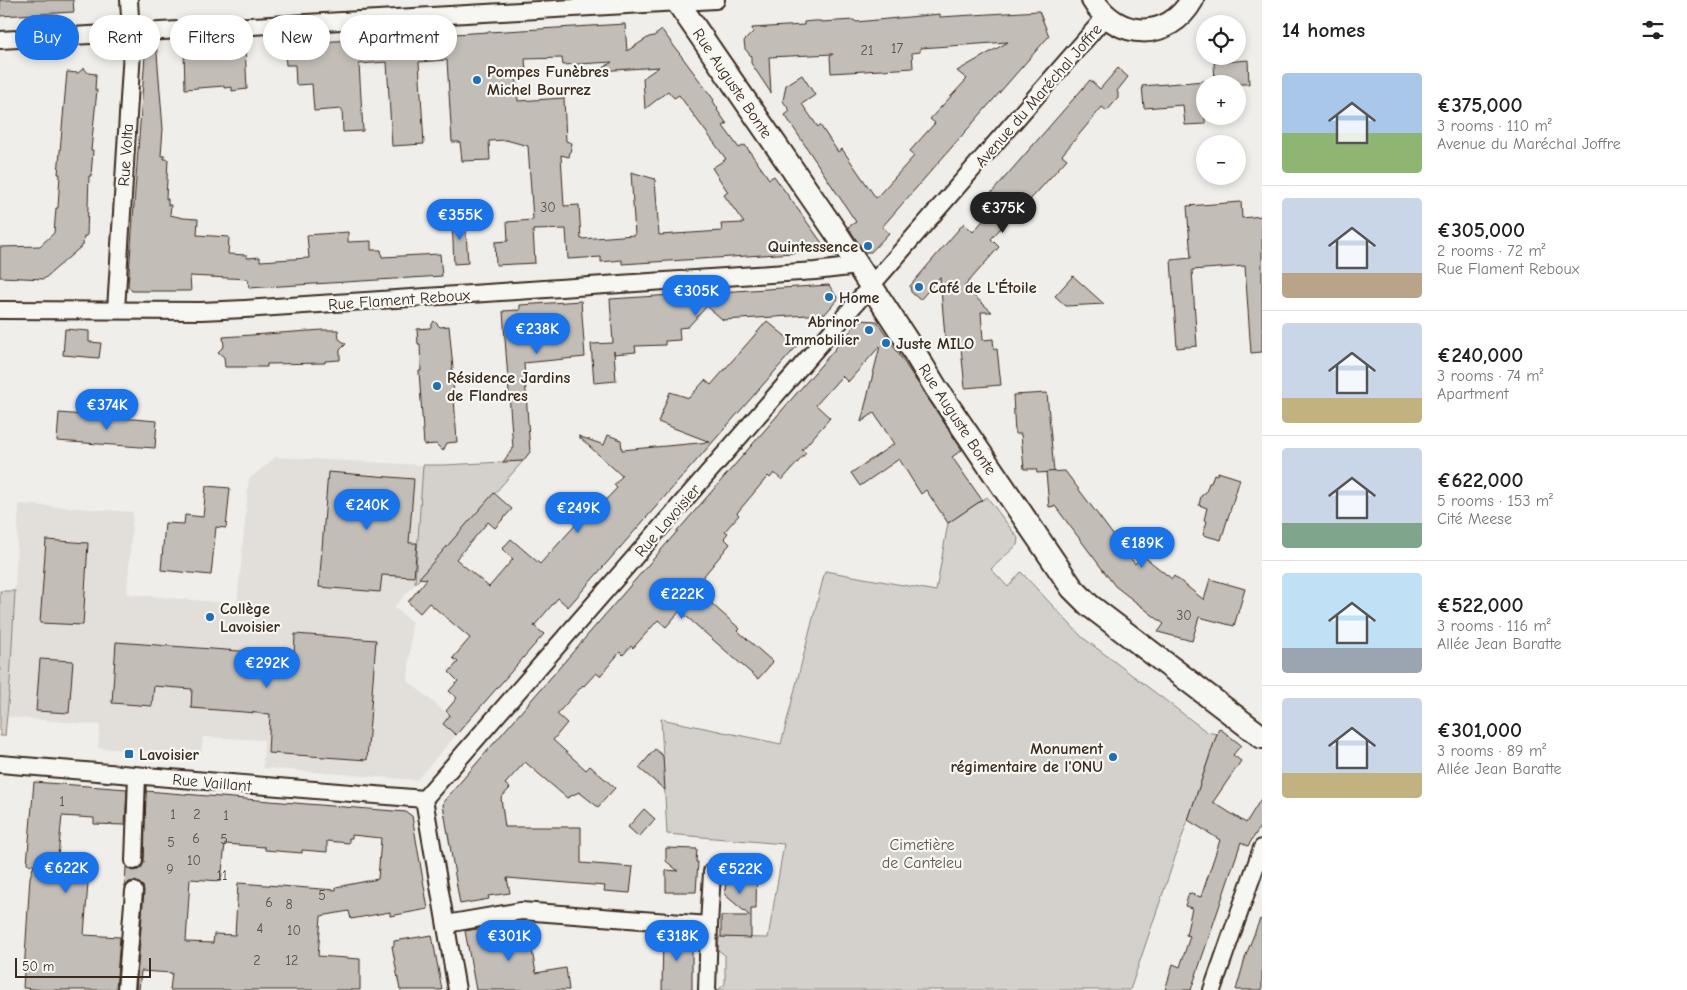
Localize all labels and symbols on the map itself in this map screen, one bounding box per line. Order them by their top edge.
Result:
street label: Avenue du Maréchal Joffre [972,20,1106,171]
street label: Rue Auguste Bonte [689,25,776,142]
house number: 17 [891,40,903,57]
house number: 21 [861,42,873,59]
place label: Pompes Funèbres Michel Bourrez [487,63,609,99]
marker: Pompes Funèbres Michel Bourrez [471,74,483,86]
street label: Rue Volta [115,123,137,187]
pin: €375K [968,192,1038,234]
pin: €355K [425,198,495,241]
house number: 30 [540,199,556,216]
place label: Quintessence [768,238,858,256]
marker: Quintessence [862,240,874,252]
pin: €305K [661,274,731,317]
place label: Café de L'Étoile [929,278,1037,297]
marker: Café de L'Étoile [913,281,925,293]
street label: Rue Flament Reboux [328,286,471,314]
place label: Home [839,289,879,307]
marker: Home [823,291,835,303]
pin: €238K [502,312,572,355]
place label: Abrinor Immobilier [785,313,860,349]
marker: Abrinor Immobilier [863,324,875,336]
place label: Juste MILO [896,335,974,353]
marker: Juste MILO [880,337,892,349]
street label: Rue Auguste Bonte [915,361,1000,478]
place label: Résidence Jardins de Flandres [447,369,570,405]
marker: Résidence Jardins de Flandres [431,380,443,392]
pin: €374K [72,388,142,431]
street label: Rue Lavoisier [631,480,705,561]
pin: €240K [332,488,402,531]
pin: €249K [543,492,613,534]
pin: €189K [1107,526,1177,569]
pin: €222K [647,578,717,620]
place label: Collège Lavoisier [220,600,281,636]
house number: 30 [1176,607,1192,624]
marker: Collège Lavoisier [204,611,216,623]
pin: €292K [232,646,302,689]
place label: Monument régimentaire de l'ONU [951,740,1104,776]
place label: Lavoisier [139,746,200,764]
marker: Lavoisier [123,748,135,760]
marker: Monument régimentaire de l'ONU [1107,751,1119,763]
street label: Rue Vaillant [172,771,253,795]
house number: 1 [59,793,65,810]
house number: 1 [170,806,176,823]
house number: 2 [193,806,201,823]
house number: 1 [223,807,229,824]
house number: 6 [192,830,200,847]
house number: 5 [220,831,228,848]
house number: 5 [167,834,175,851]
park label: Cimetière de Canteleu [882,836,962,872]
pin: €622K [31,852,101,894]
house number: 10 [187,852,201,869]
pin: €522K [705,852,775,895]
house number: 9 [166,861,174,878]
house number: 11 [216,867,228,884]
house number: 5 [318,887,326,904]
house number: 6 [265,894,273,911]
house number: 8 [285,896,293,913]
house number: 4 [257,920,264,937]
pin: €301K [474,920,544,962]
pin: €318K [642,920,712,962]
house number: 10 [287,922,301,939]
house number: 2 [253,952,261,969]
house number: 12 [286,952,298,969]
scale bar [15,955,151,978]

